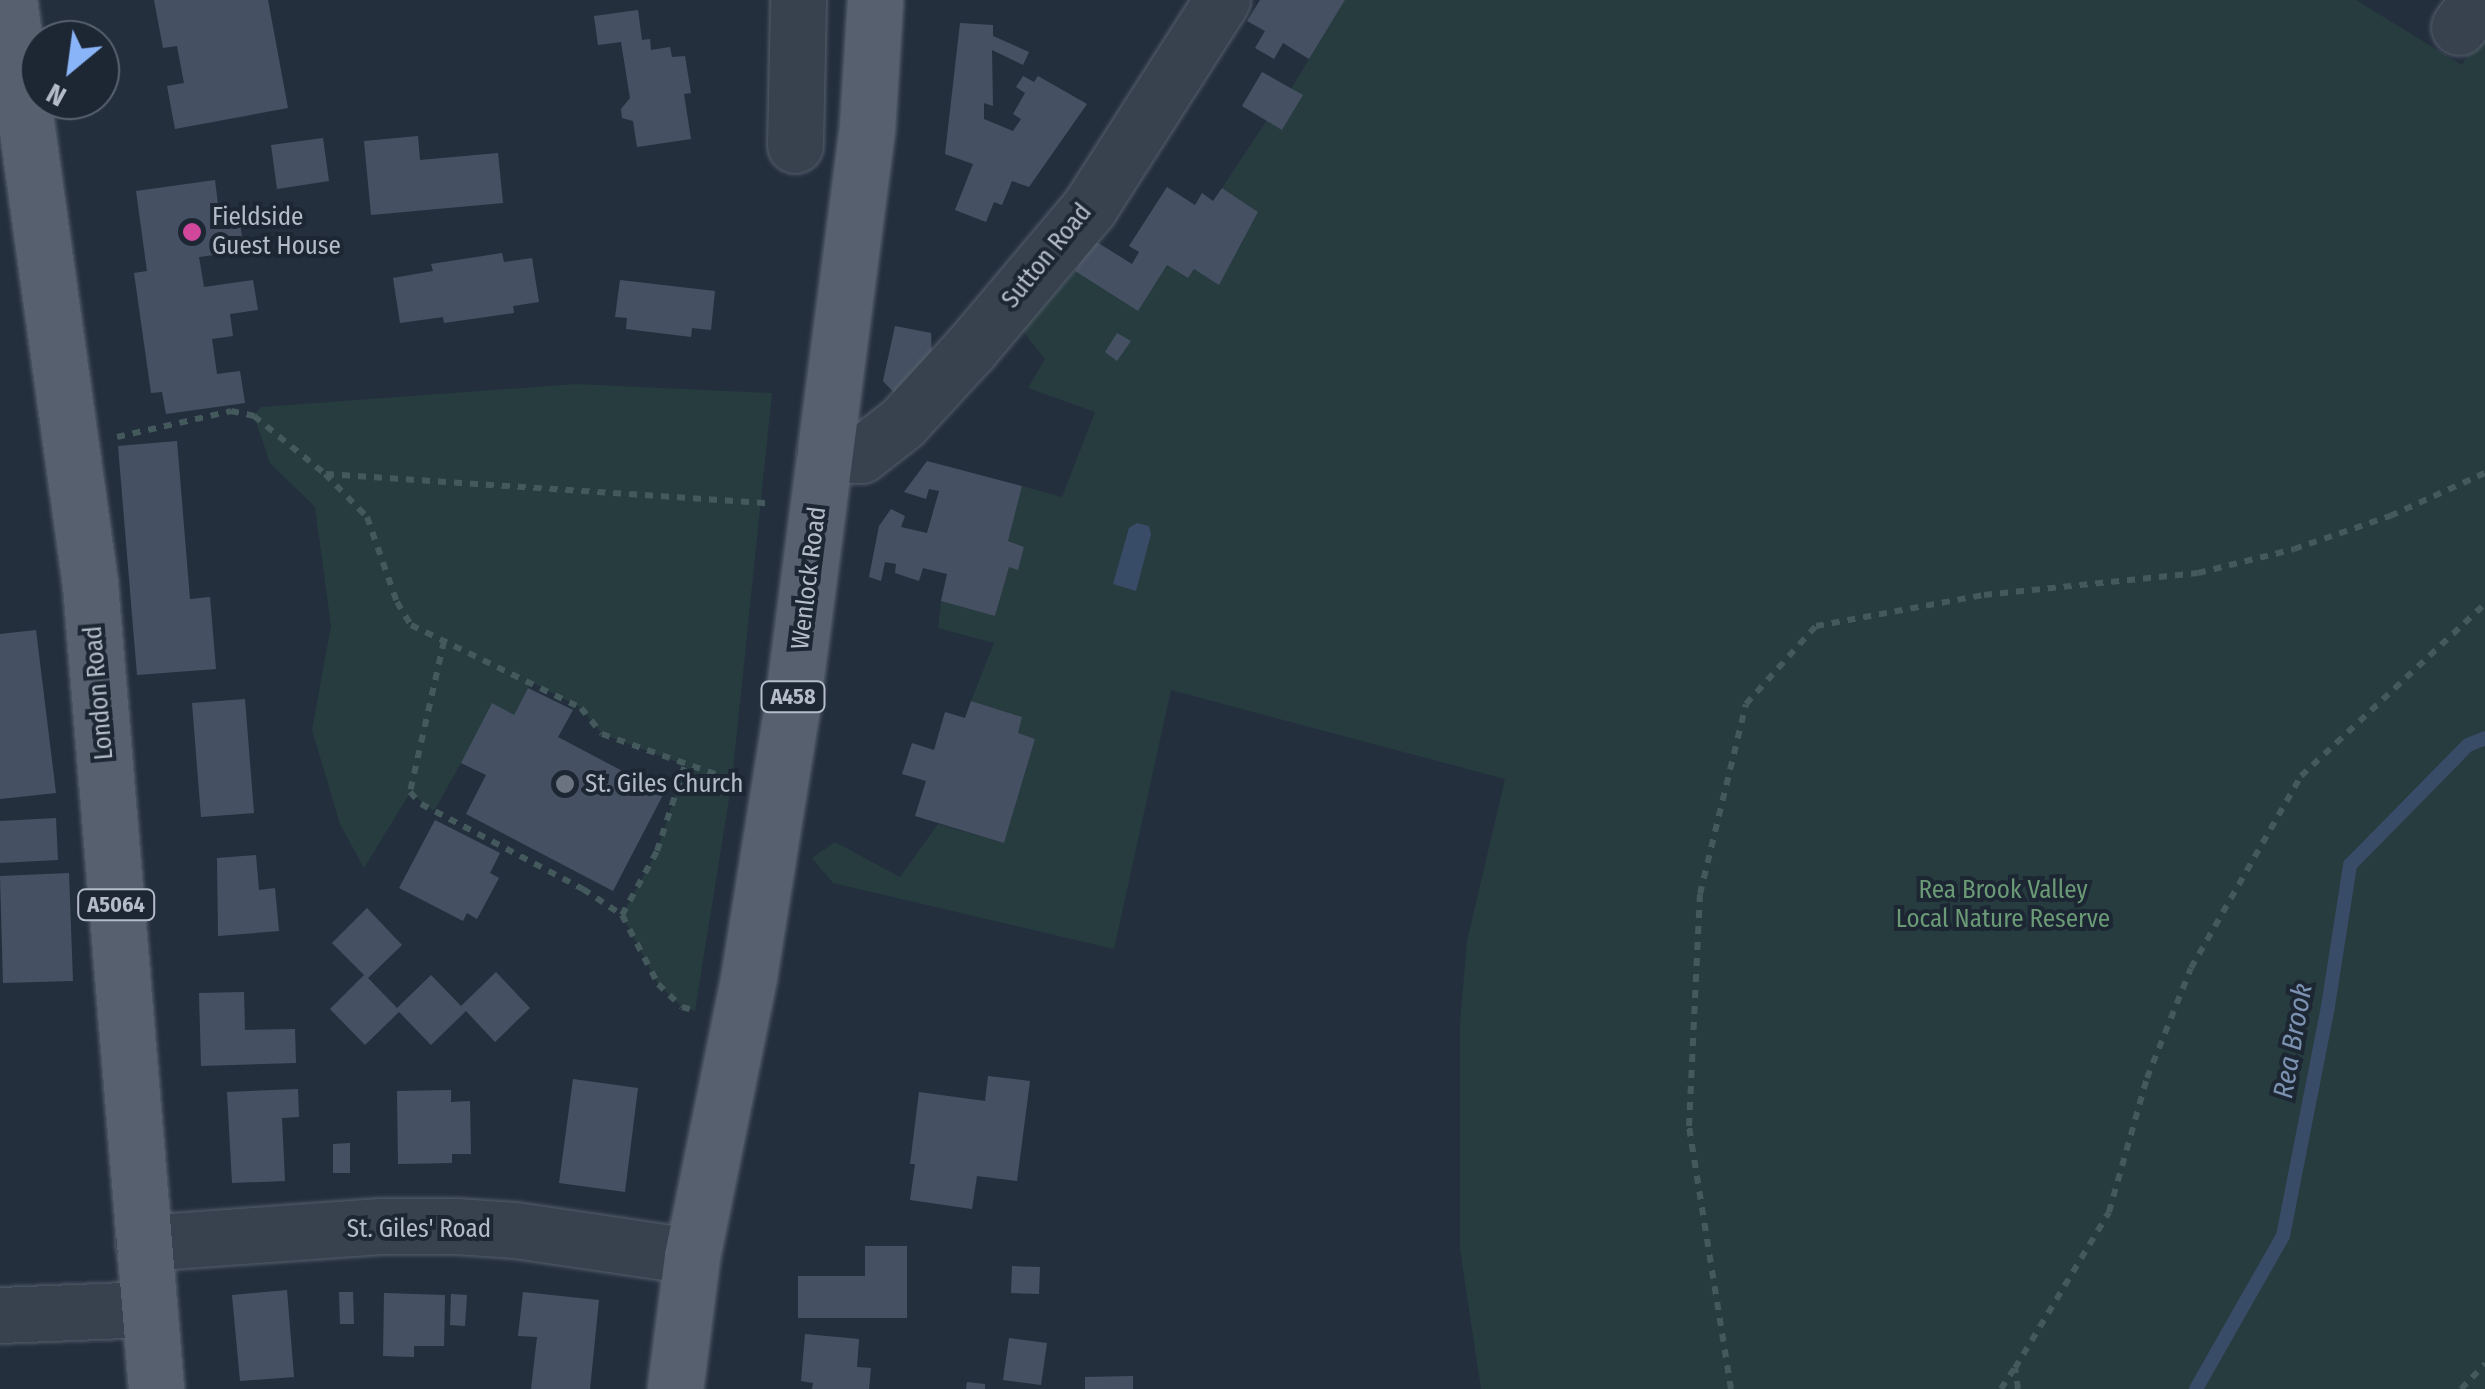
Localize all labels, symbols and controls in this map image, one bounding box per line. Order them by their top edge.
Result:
north arrow [20,20,120,120]
text: N [41,76,72,113]
street label: Sutton Road [996,198,1098,314]
place label: Fieldside Guest House [212,203,341,262]
marker: Fieldside Guest House [181,221,203,243]
street label: Wenlock Road [785,505,833,651]
street label: London Road [78,625,120,761]
road number: A458 [758,680,828,714]
place label: St. Giles Church [585,769,743,799]
marker: St. Giles Church [554,773,576,795]
park label: Rea Brook Valley Local Nature Reserve [1896,876,2110,935]
road number: A5064 [76,888,156,922]
water label: Rea Brook [2266,981,2320,1101]
street label: St. Giles' Road [347,1214,491,1244]

